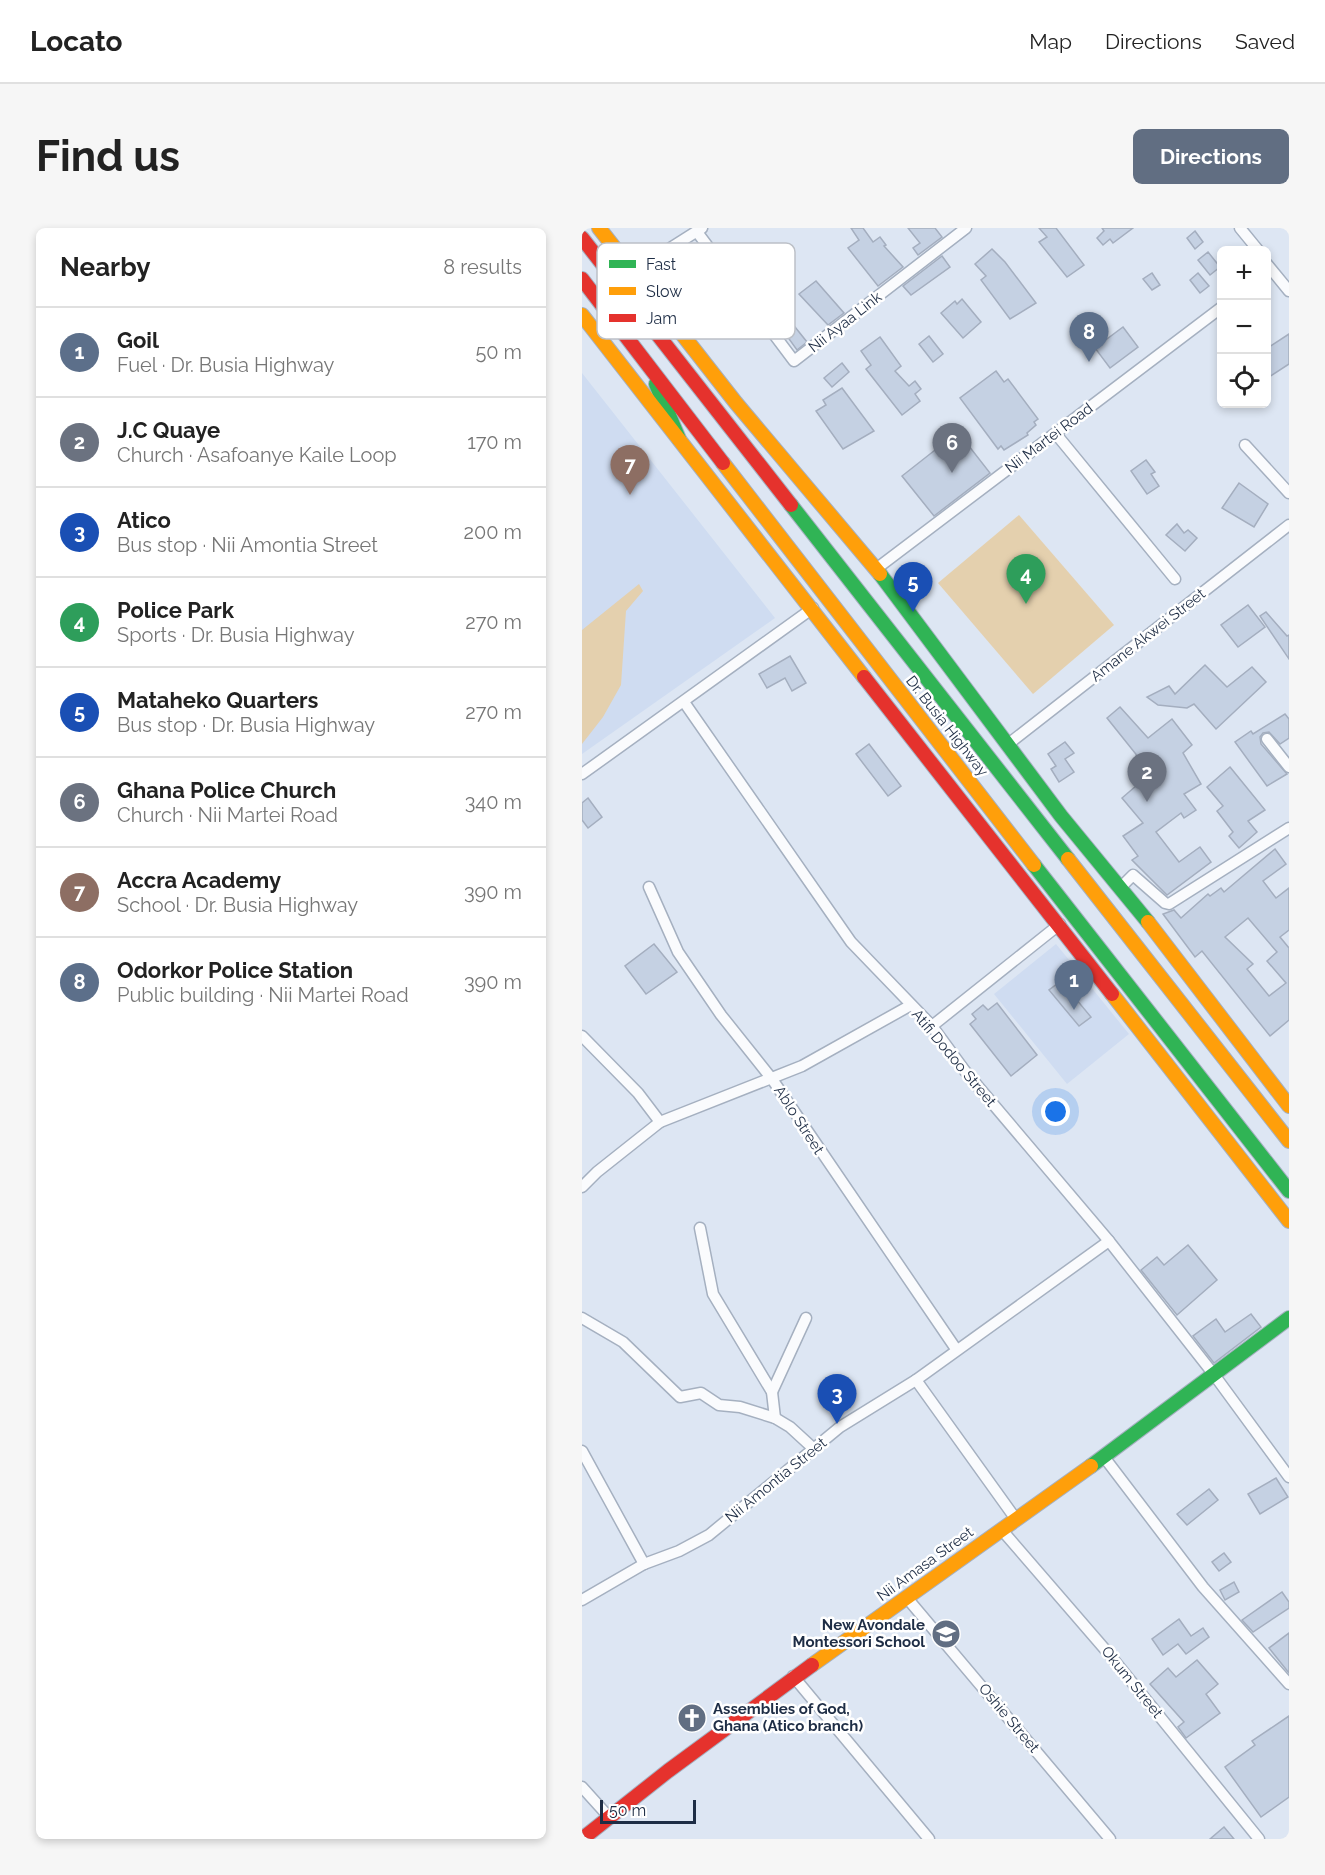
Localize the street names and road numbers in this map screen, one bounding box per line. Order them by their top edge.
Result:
street label: Nii Ayaa Link [805,288,885,356]
street label: Nii Martei Road [1002,399,1096,477]
street label: Amane Akwei Street [1087,585,1209,685]
street label: Dr. Busia Highway [902,672,992,780]
street label: Atifi Dodoo Street [908,1006,1000,1110]
street label: Ablo Street [770,1082,828,1158]
street label: Nii Amontia Street [722,1434,830,1526]
street label: Nii Amasa Street [873,1523,977,1605]
street label: Okum Street [1098,1642,1166,1722]
street label: Oshie Street [975,1680,1043,1756]

